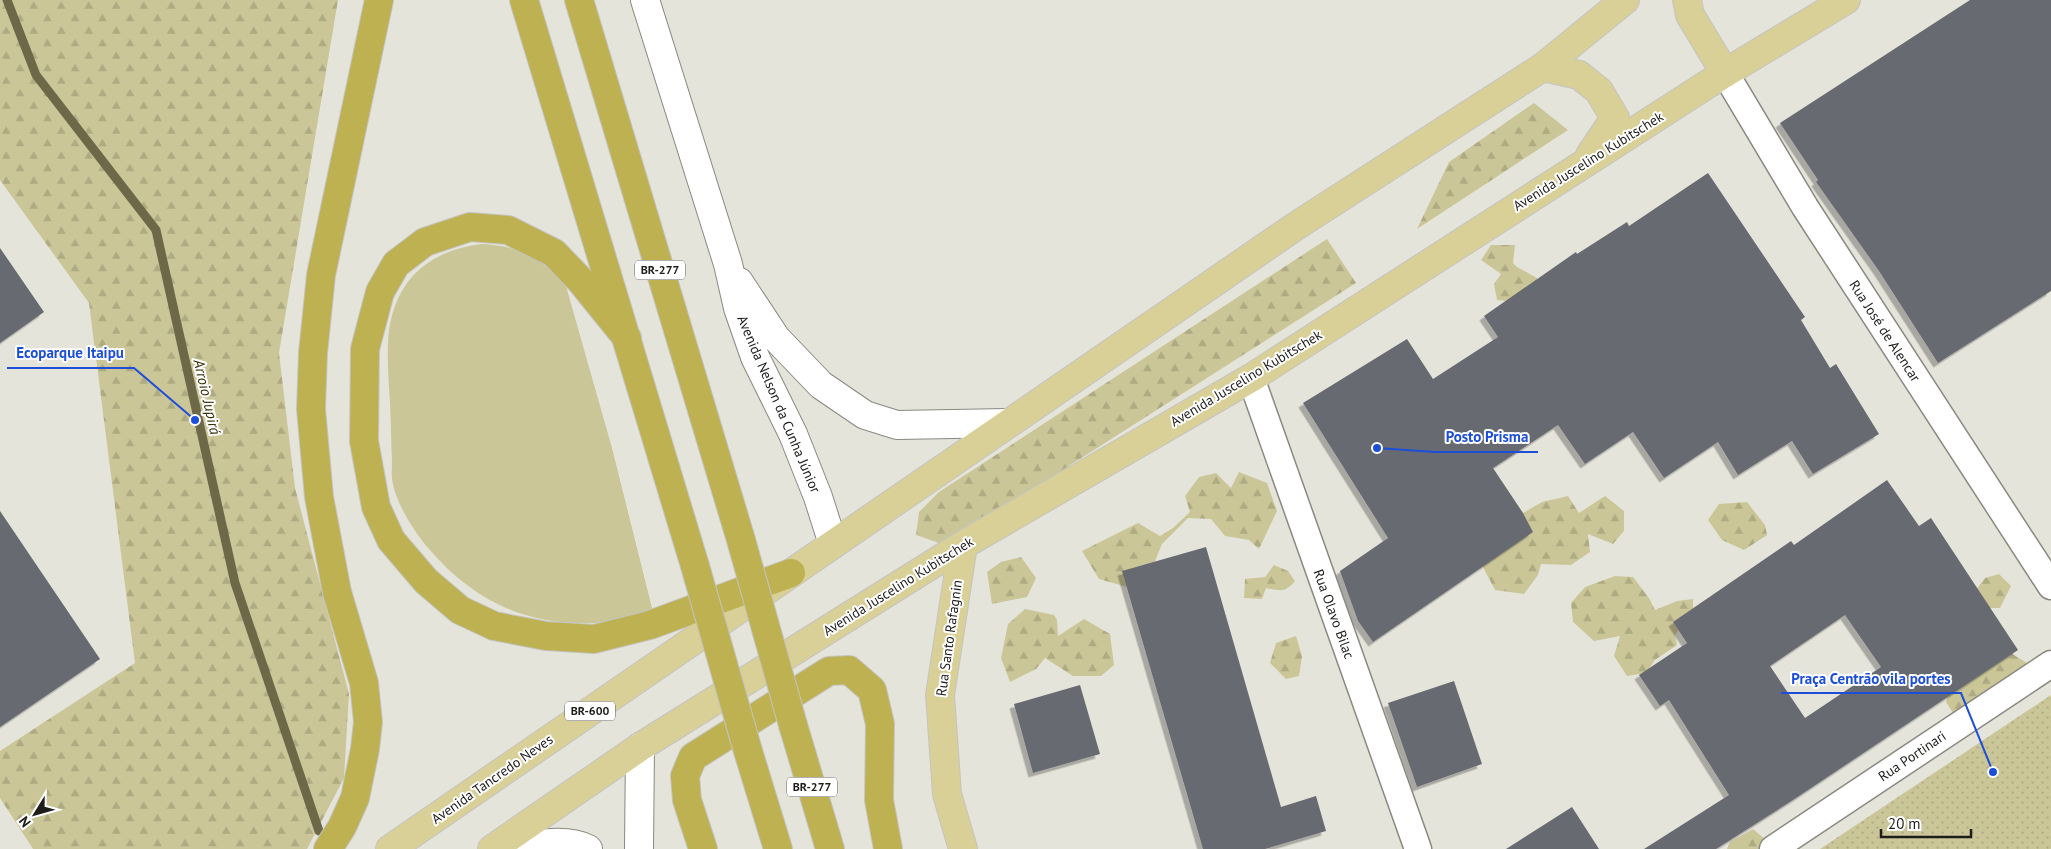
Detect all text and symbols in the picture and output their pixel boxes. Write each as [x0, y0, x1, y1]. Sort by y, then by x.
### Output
street label: Avenida Juscelino Kubitschek [1510, 107, 1667, 215]
road number: BR-277 [635, 260, 685, 280]
street label: Rua José de Alencar [1845, 277, 1925, 385]
street label: Avenida Nelson da Cunha Júnior [733, 312, 825, 496]
street label: Avenida Juscelino Kubitschek [1167, 325, 1325, 430]
callout: Ecoparque Itaipu [7, 338, 134, 368]
text: Ecoparque Itaipu [16, 343, 124, 362]
water label: Arroio Jupirá [189, 356, 226, 437]
callout: Posto Prisma [1435, 422, 1538, 452]
text: Posto Prisma [1446, 427, 1528, 446]
street label: Avenida Juscelino Kubitschek [820, 532, 977, 640]
street label: Rua Olavo Bilac [1309, 567, 1359, 661]
street label: Rua Santo Rafagnin [932, 579, 966, 697]
callout: Praça Centrão vila portes [1781, 663, 1961, 693]
text: Praça Centrão vila portes [1791, 669, 1951, 688]
road number: BR-600 [565, 701, 615, 720]
street label: Rua Portinari [1875, 727, 1949, 785]
street label: Avenida Tancredo Neves [428, 730, 556, 828]
road number: BR-277 [787, 778, 837, 796]
north arrow [10, 789, 60, 839]
scale bar [1881, 806, 1971, 838]
text: N [15, 813, 35, 831]
text: 20 m [1888, 814, 1921, 833]

